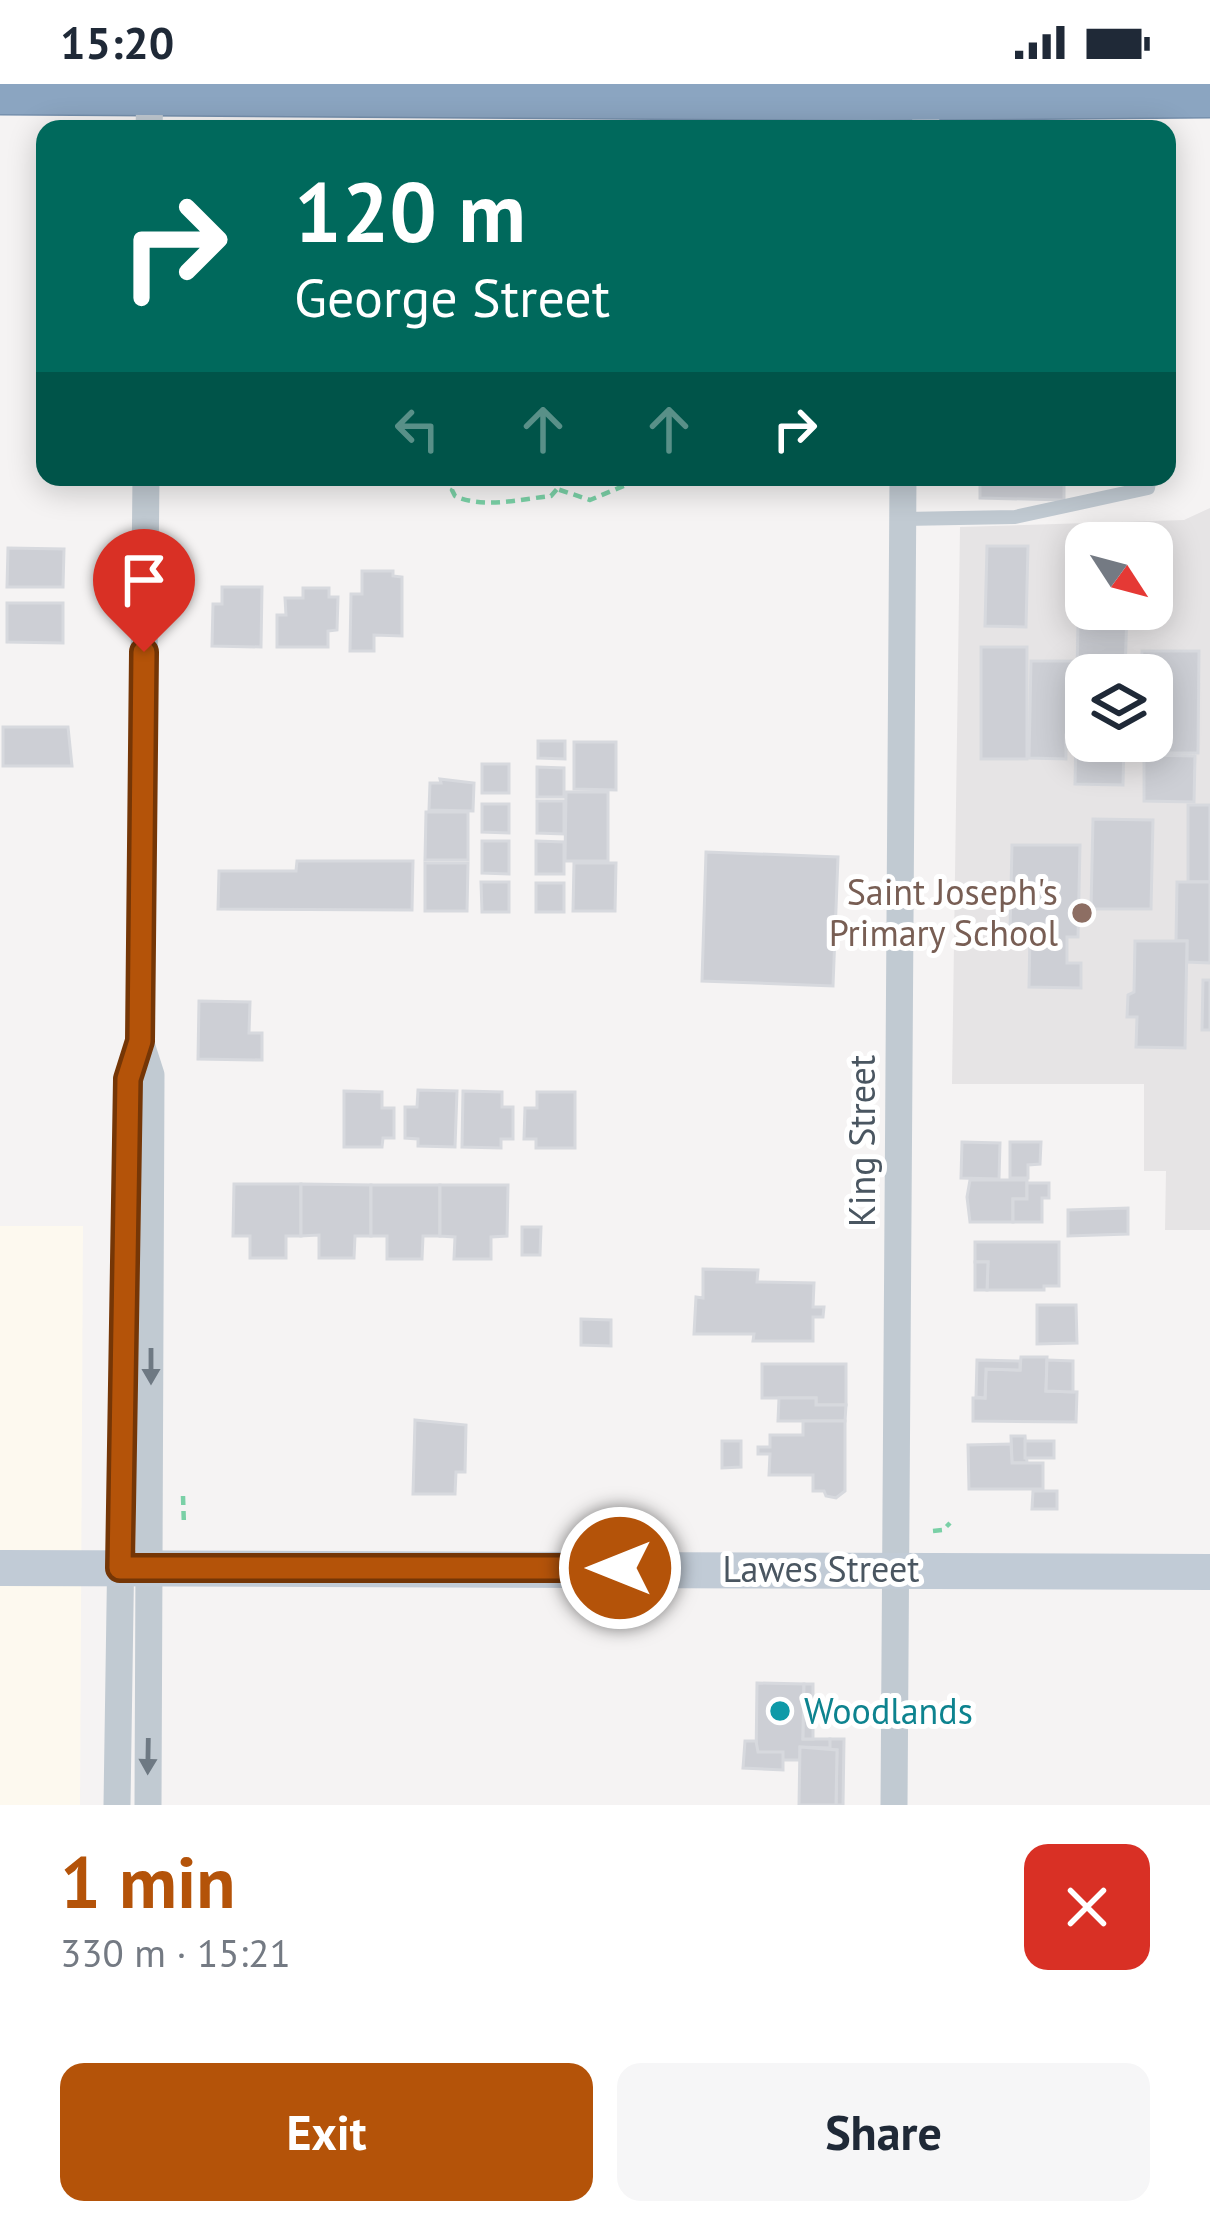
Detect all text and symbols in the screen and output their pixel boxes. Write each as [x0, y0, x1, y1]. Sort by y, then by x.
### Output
text: 15:20 [60, 13, 174, 71]
text: 120 m [294, 156, 526, 265]
icon: right [96, 168, 252, 324]
text: George Street [294, 262, 610, 332]
icon: left [384, 396, 450, 462]
icon: ahead [510, 396, 576, 462]
icon: ahead [636, 396, 702, 462]
icon: right [762, 396, 828, 462]
north arrow [1065, 522, 1173, 630]
map controls [1065, 522, 1173, 762]
pin [93, 529, 195, 652]
icon: arrive [111, 547, 177, 613]
button: layers [1065, 654, 1173, 762]
place label: Saint Joseph's Primary School [829, 868, 1058, 956]
marker: Saint Joseph's Primary School [1069, 900, 1095, 926]
street label: King Street [838, 1055, 885, 1227]
one-way arrow [141, 1348, 161, 1386]
position arrow [557, 1505, 683, 1631]
street label: Lawes Street [723, 1545, 919, 1592]
place label: Woodlands [804, 1687, 973, 1734]
marker: Woodlands [767, 1698, 793, 1724]
one-way arrow [139, 1738, 158, 1776]
text: 1 min [60, 1835, 236, 1928]
button: close [1024, 1844, 1150, 1970]
text: 330 m · 15:21 [60, 1927, 291, 1978]
button: Exit [60, 2063, 593, 2201]
button: Share [617, 2063, 1150, 2201]

